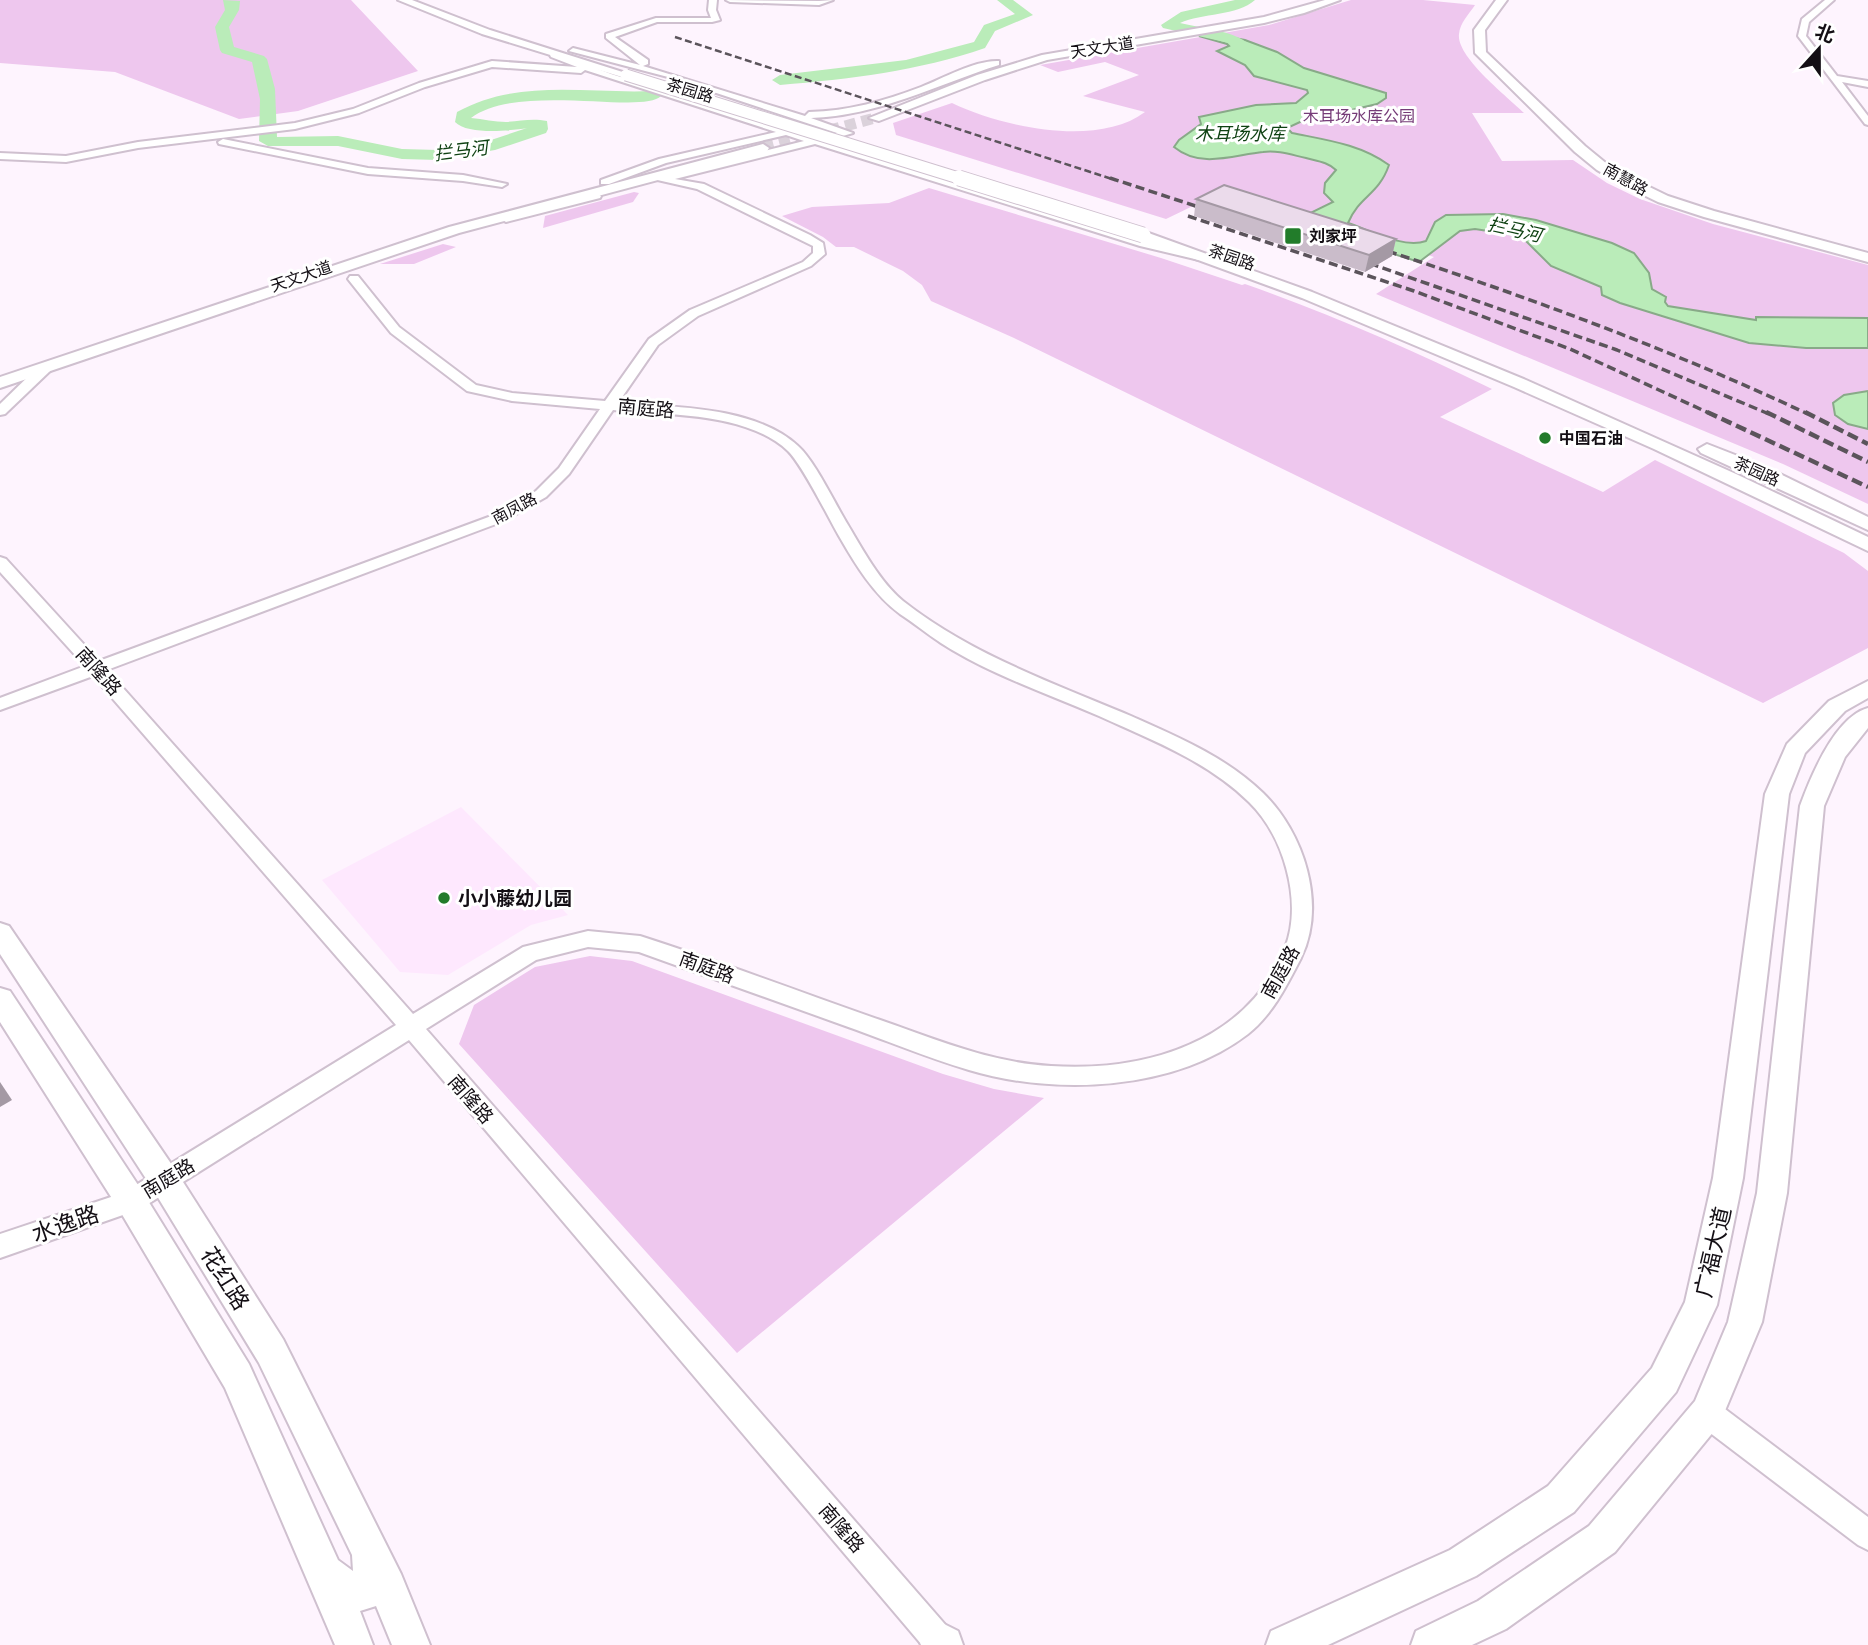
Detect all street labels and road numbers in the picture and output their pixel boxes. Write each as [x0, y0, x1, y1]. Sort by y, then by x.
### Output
street label: 天文大道 [1069, 31, 1135, 63]
street label: 茶园路 [664, 72, 716, 108]
street label: 南慧路 [1600, 158, 1652, 200]
street label: 茶园路 [1206, 239, 1258, 275]
street label: 天文大道 [267, 255, 335, 297]
street label: 南庭路 [616, 393, 676, 423]
street label: 茶园路 [1731, 451, 1783, 491]
street label: 南凤路 [488, 487, 540, 529]
street label: 南隆路 [70, 641, 128, 701]
street label: 南庭路 [1255, 941, 1305, 1003]
street label: 南庭路 [676, 945, 738, 989]
street label: 南隆路 [442, 1069, 500, 1129]
street label: 南庭路 [137, 1152, 199, 1204]
street label: 水逸路 [27, 1197, 103, 1249]
street label: 广福大道 [1686, 1204, 1738, 1300]
street label: 花红路 [194, 1240, 258, 1316]
street label: 南隆路 [813, 1498, 871, 1558]

